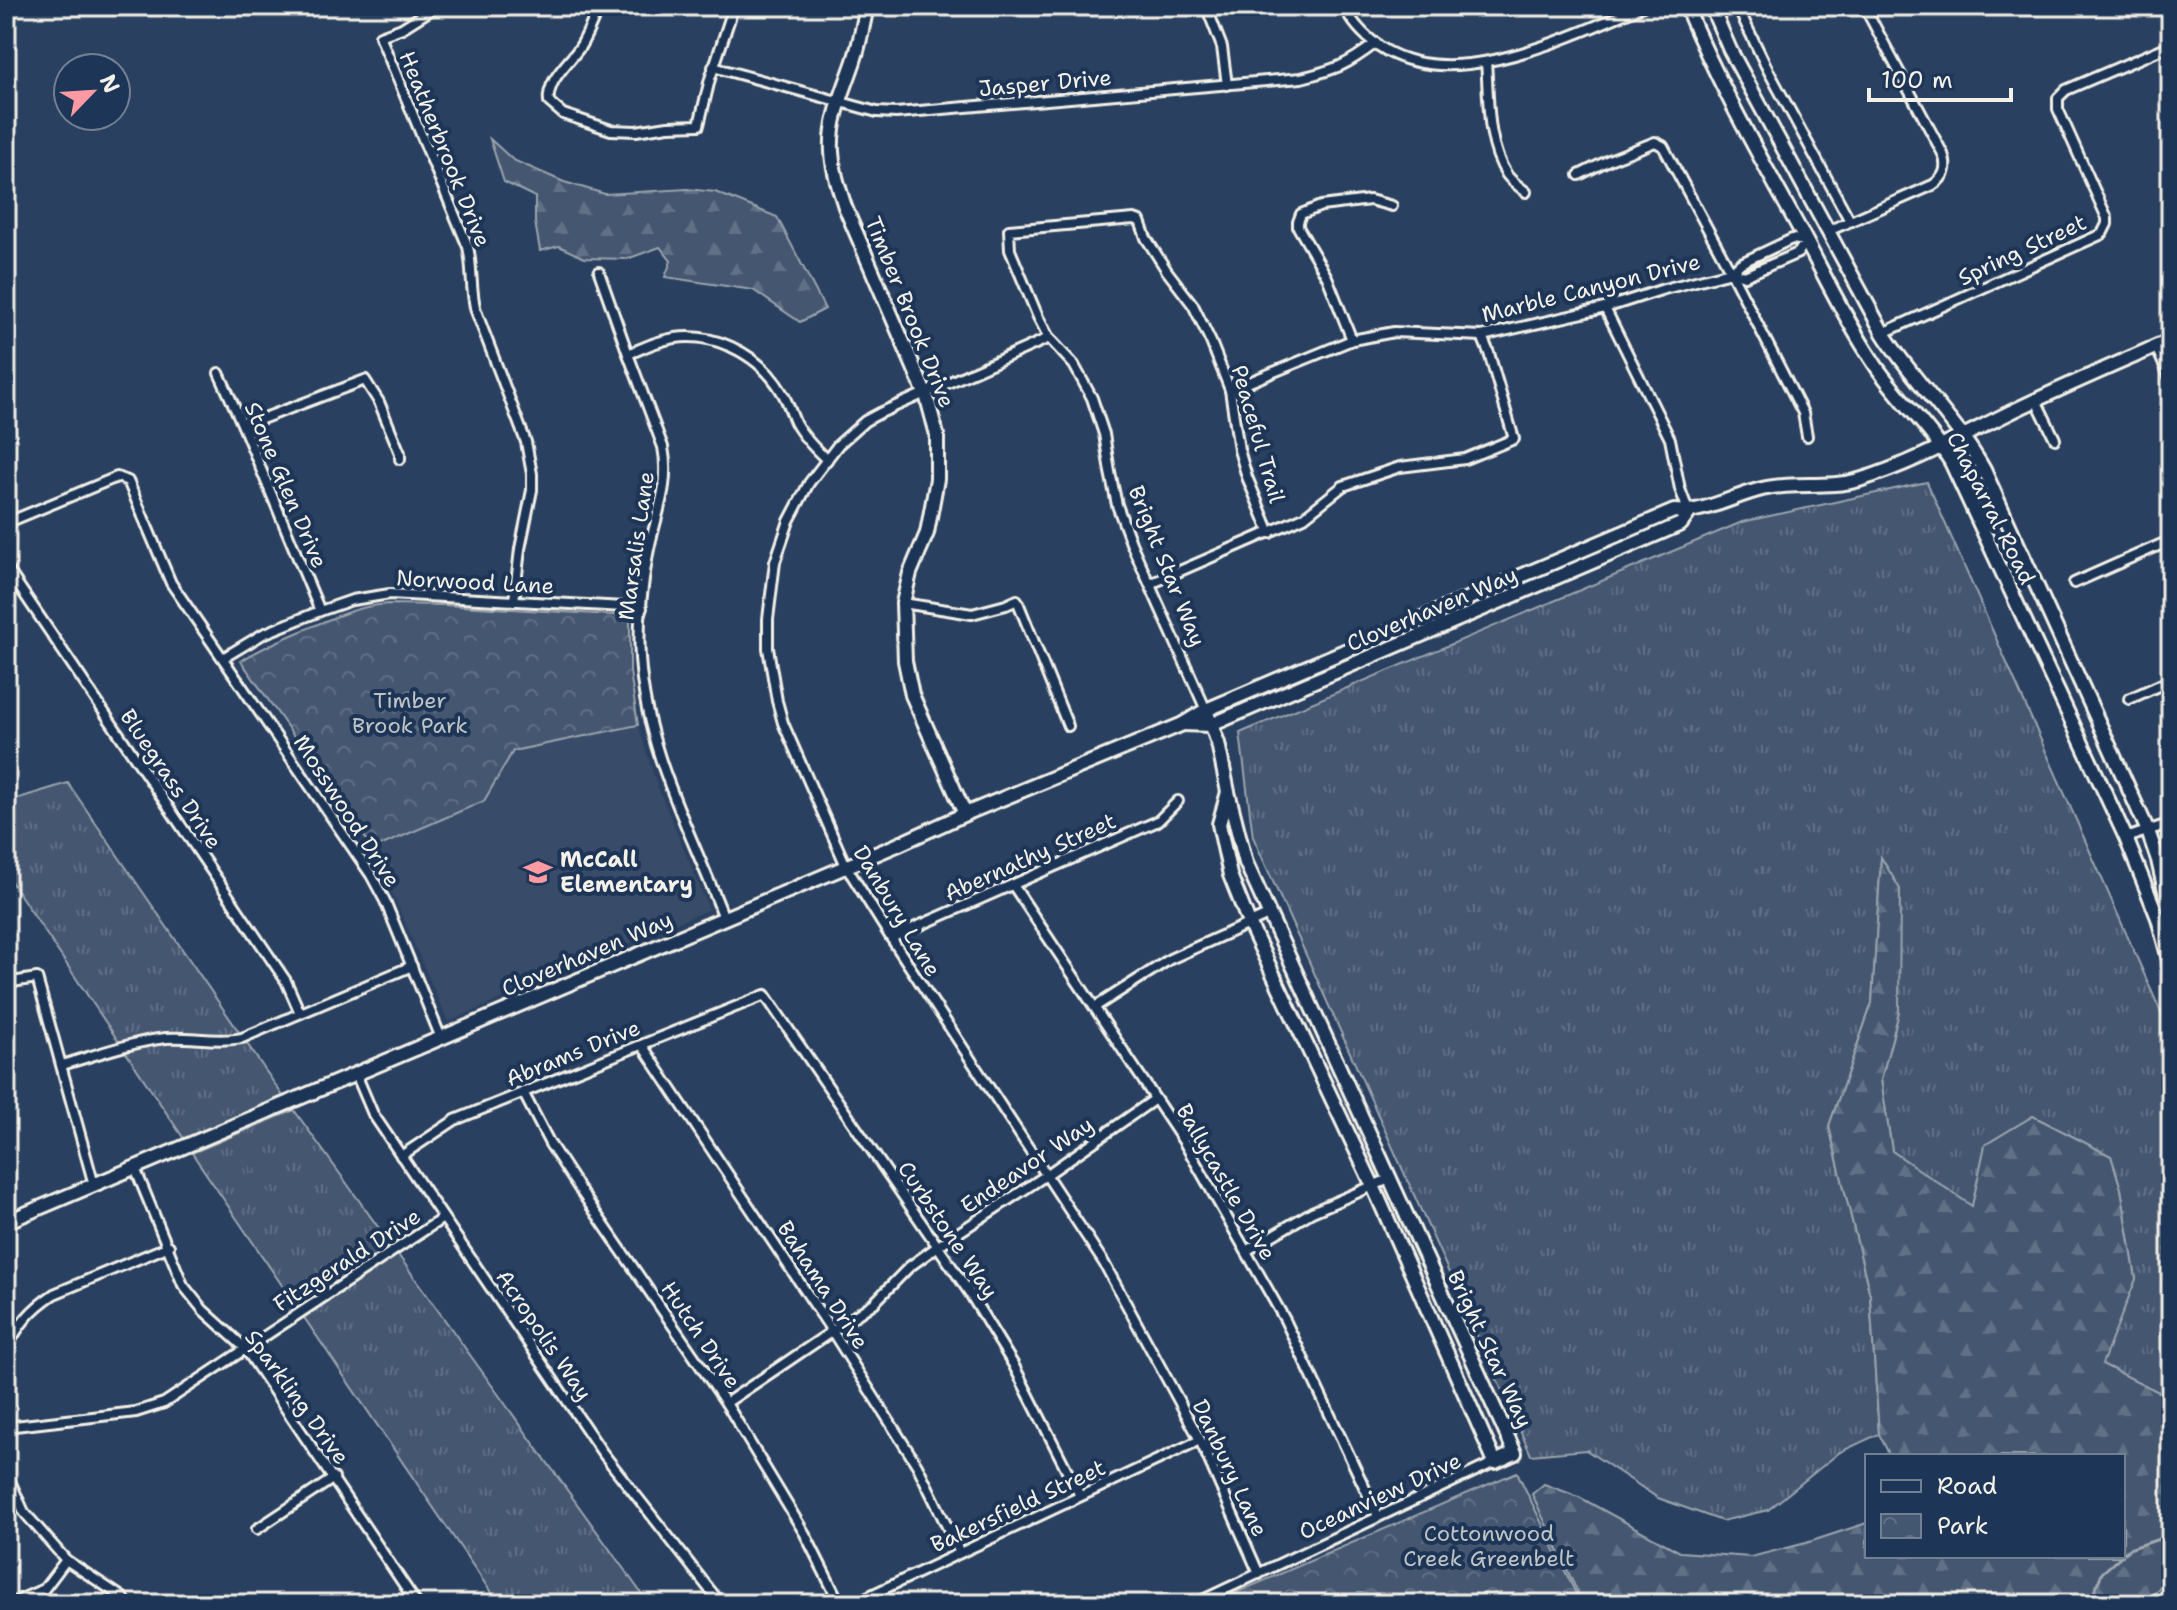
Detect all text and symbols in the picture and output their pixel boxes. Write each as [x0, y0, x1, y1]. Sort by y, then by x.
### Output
street label: Heatherbrook Drive [392, 47, 498, 251]
north arrow [52, 52, 132, 132]
scale bar [1869, 52, 2011, 102]
street label: Jasper Drive [977, 63, 1113, 103]
text: 100 m [1881, 64, 1953, 96]
text: N [93, 70, 126, 98]
street label: Spring Street [1953, 208, 2091, 292]
street label: Timber Brook Drive [858, 212, 962, 412]
street label: Marble Canyon Drive [1479, 247, 1703, 329]
street label: Peaceful Trail [1224, 362, 1292, 507]
street label: Stone Glen Drive [238, 397, 334, 573]
street label: Chaparral Road [1940, 427, 2042, 589]
street label: Marsalis Lane [611, 470, 661, 622]
street label: Bright Star Way [1122, 481, 1212, 651]
street label: Cloverhaven Way [1342, 560, 1522, 658]
street label: Norwood Lane [395, 563, 555, 601]
park label: Timber Brook Park [352, 686, 468, 740]
street label: Bluegrass Drive [113, 703, 229, 855]
street label: Mosswood Drive [287, 729, 407, 893]
street label: Abernathy Street [940, 806, 1120, 908]
street label: Danbury Lane [846, 840, 948, 982]
place label: McCall Elementary [560, 845, 693, 899]
school or university icon: McCall Elementary [523, 857, 553, 887]
street label: Cloverhaven Way [497, 905, 677, 1003]
street label: Abrams Drive [501, 1013, 645, 1093]
street label: Ballycastle Drive [1169, 1099, 1283, 1265]
street label: Endeavor Way [955, 1110, 1099, 1220]
street label: Curbstone Way [891, 1155, 1005, 1305]
street label: Fitzgerald Drive [268, 1202, 426, 1318]
street label: Bahama Drive [771, 1215, 875, 1355]
street label: Acropolis Way [490, 1264, 598, 1406]
street label: Bright Star Way [1441, 1265, 1539, 1433]
street label: Hutch Drive [654, 1276, 748, 1394]
street label: Sparkling Drive [238, 1324, 356, 1470]
street label: Danbury Lane [1186, 1395, 1274, 1541]
street label: Oceanview Drive [1294, 1446, 1466, 1546]
street label: Bakersfield Street [926, 1453, 1110, 1559]
legend [1865, 1454, 2125, 1558]
text: Road [1937, 1470, 1997, 1502]
text: Park [1937, 1510, 1989, 1542]
park label: Cottonwood Creek Greenbelt [1403, 1519, 1575, 1573]

